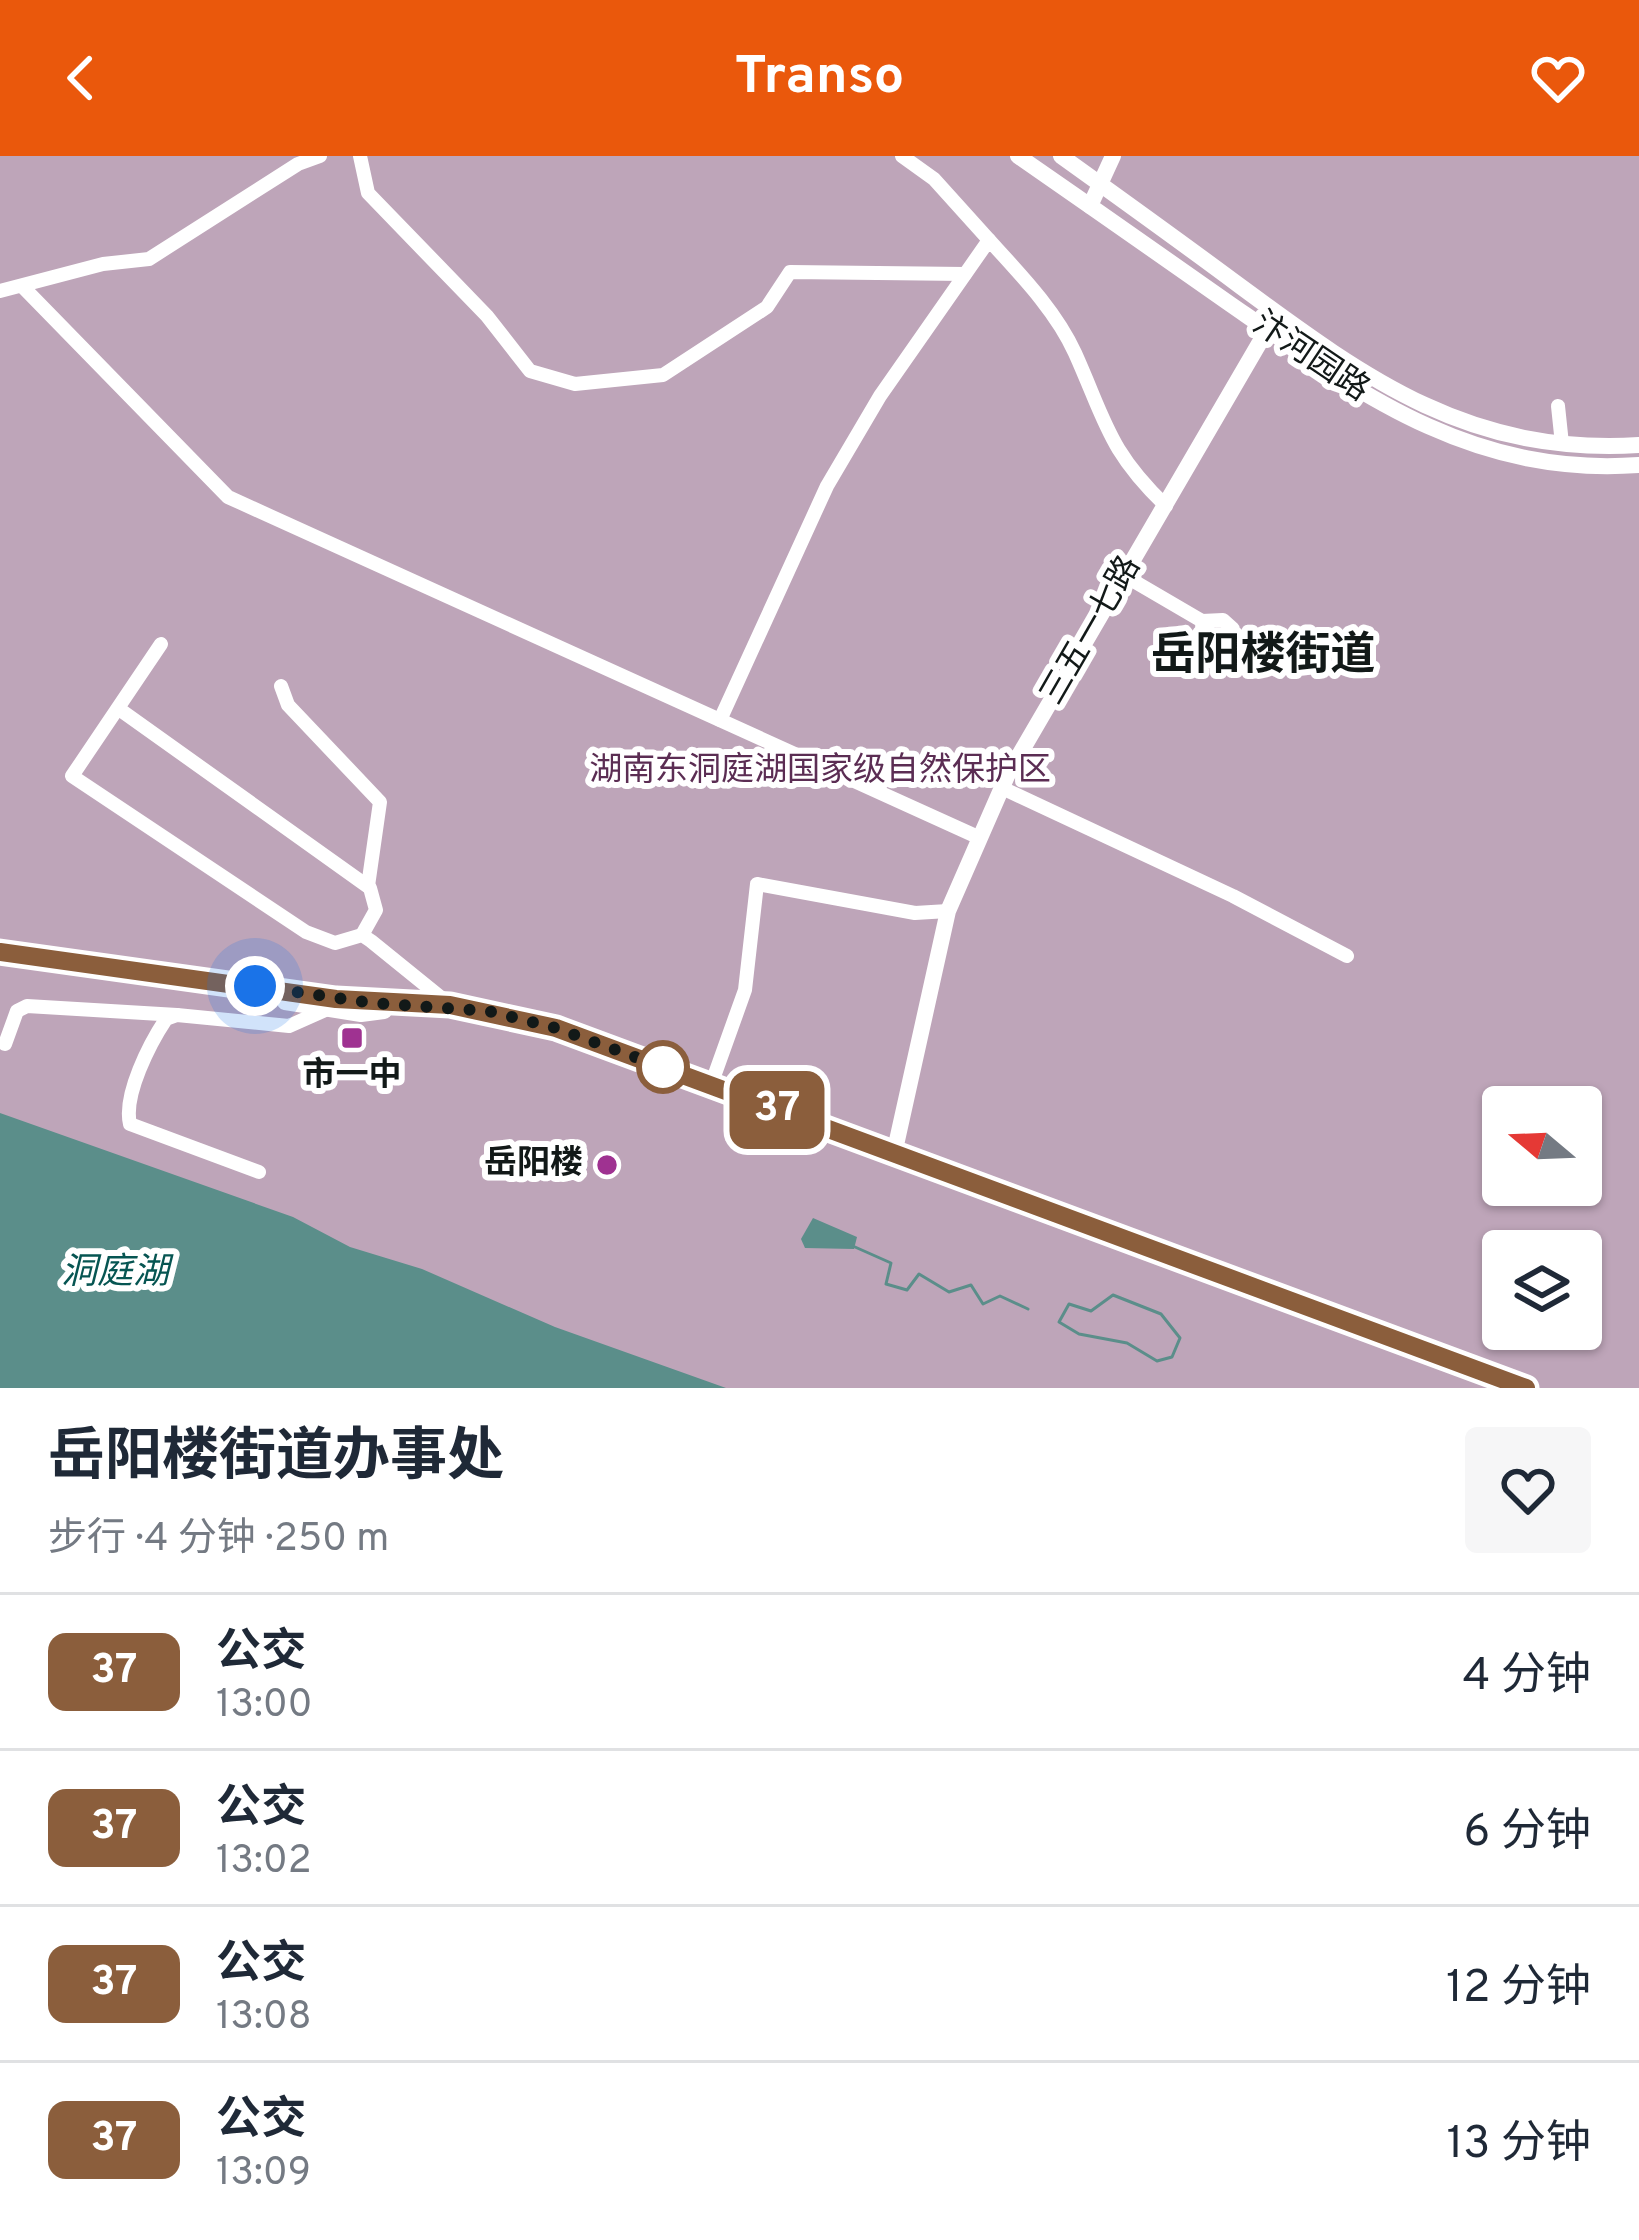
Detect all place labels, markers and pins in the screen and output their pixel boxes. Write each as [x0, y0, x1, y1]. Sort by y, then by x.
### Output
marker: 市一中 [339, 1025, 365, 1051]
unlabelled marker [638, 1042, 688, 1092]
place label: 市一中 [303, 1056, 402, 1098]
place label: 岳阳楼 [484, 1144, 583, 1186]
marker: 岳阳楼 [594, 1152, 620, 1178]

